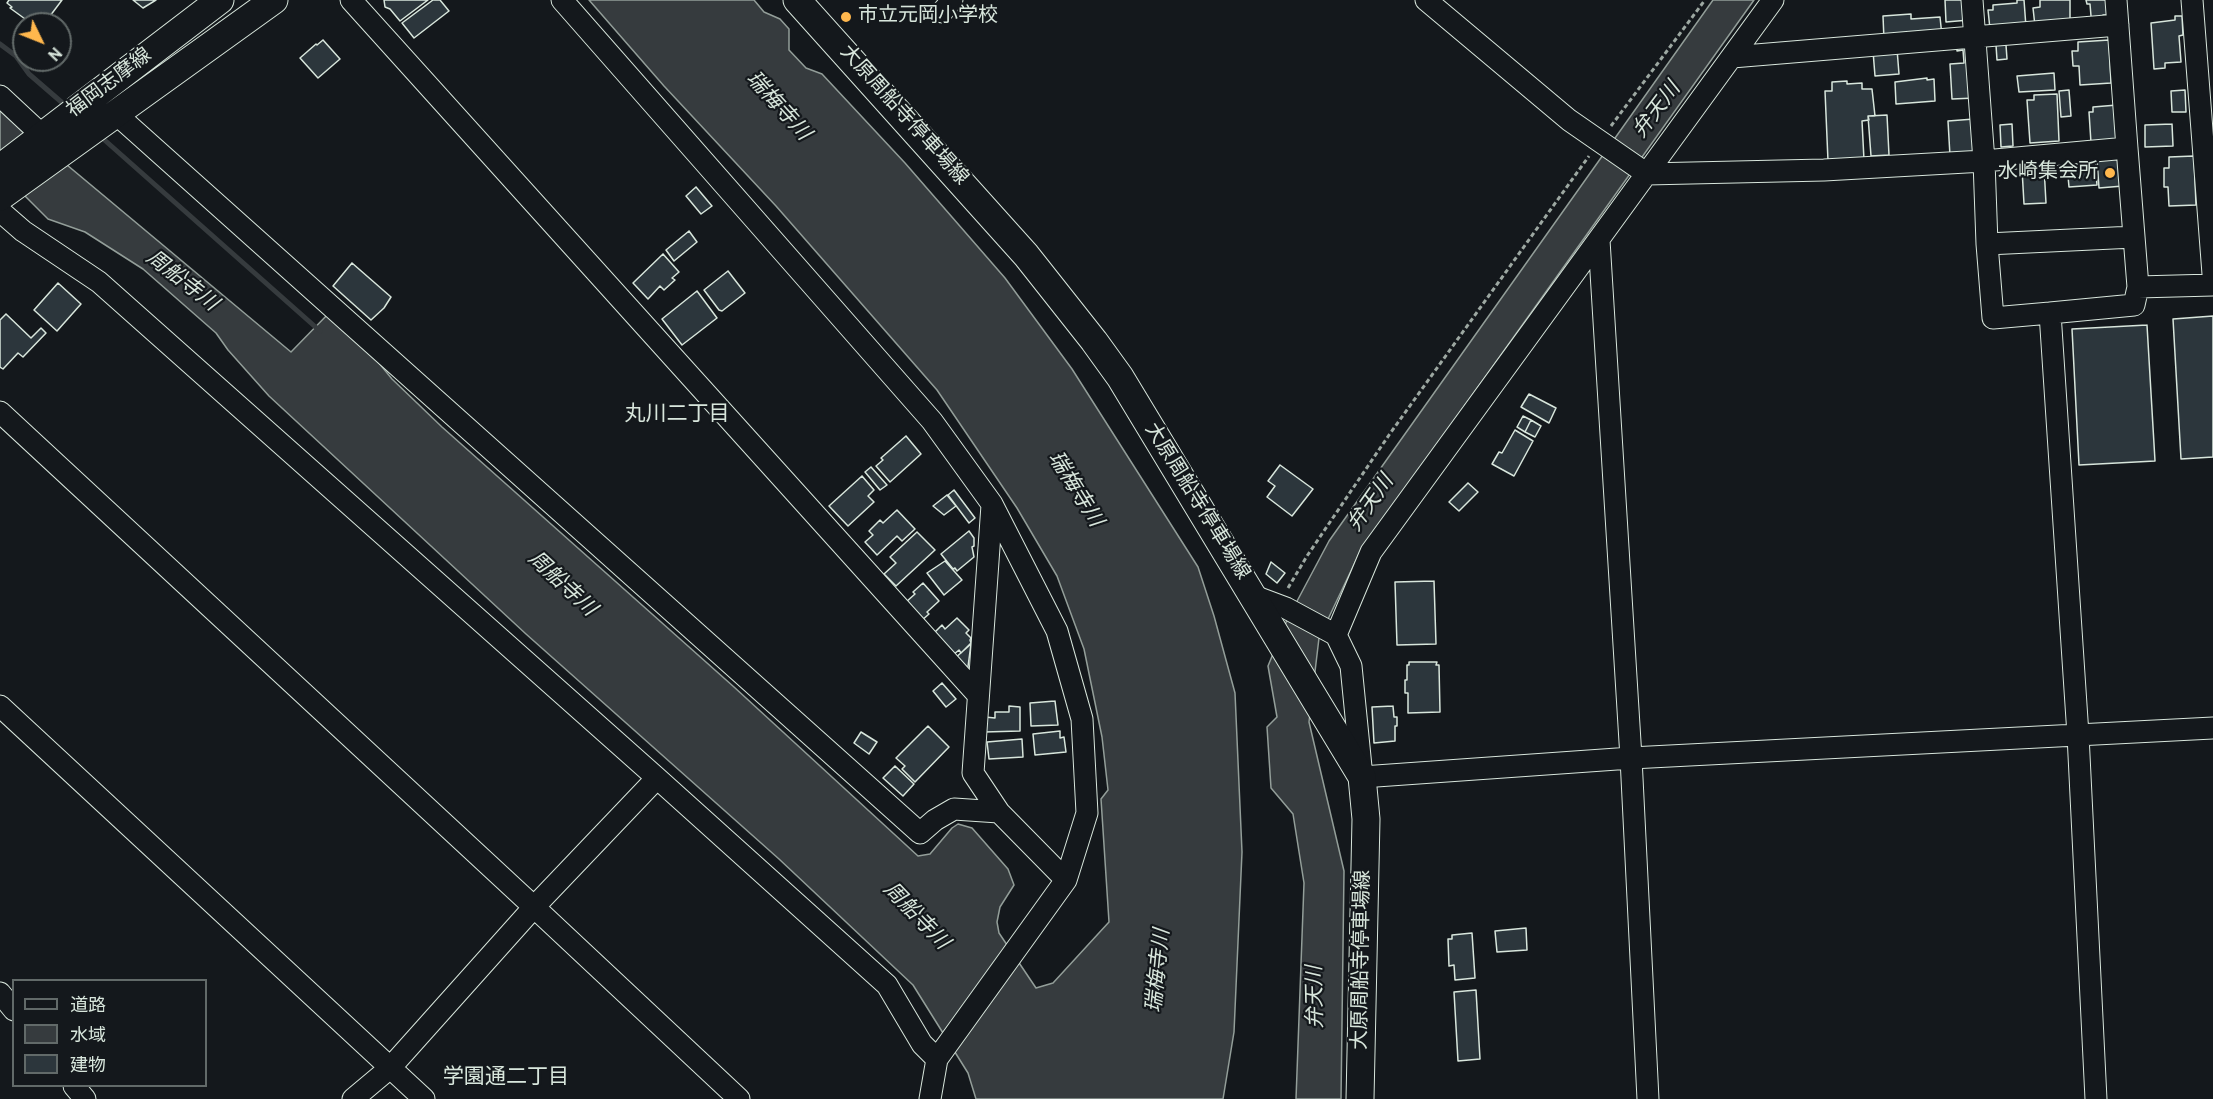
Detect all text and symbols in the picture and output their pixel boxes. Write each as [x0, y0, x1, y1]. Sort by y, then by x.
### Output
place label: 市立元岡小学校 [858, 5, 998, 29]
marker: 市立元岡小学校 [839, 10, 853, 24]
north arrow [12, 12, 72, 72]
street label: 大原周船寺停車場線 [834, 41, 972, 191]
text: N [42, 42, 65, 64]
street label: 福岡志摩線 [63, 44, 157, 124]
water label: 瑞梅寺川 [740, 67, 814, 147]
water label: 弁天川 [1629, 78, 1687, 144]
place label: 水崎集会所 [1998, 161, 2098, 185]
marker: 水崎集会所 [2103, 166, 2117, 180]
water label: 周船寺川 [140, 246, 222, 318]
district label: 丸川二丁目 [625, 403, 729, 429]
street label: 大原周船寺停車場線 [1138, 419, 1254, 585]
water label: 瑞梅寺川 [1041, 448, 1107, 532]
water label: 弁天川 [1344, 471, 1400, 537]
water label: 周船寺川 [522, 547, 600, 623]
street label: 大原周船寺停車場線 [1349, 870, 1377, 1050]
water label: 周船寺川 [877, 878, 953, 956]
water label: 瑞梅寺川 [1143, 928, 1177, 1014]
water label: 弁天川 [1304, 965, 1330, 1029]
legend [12, 979, 207, 1087]
text: 道路 [70, 995, 106, 1018]
text: 水域 [70, 1025, 106, 1048]
text: 建物 [70, 1055, 106, 1078]
district label: 学園通二丁目 [443, 1066, 569, 1092]

